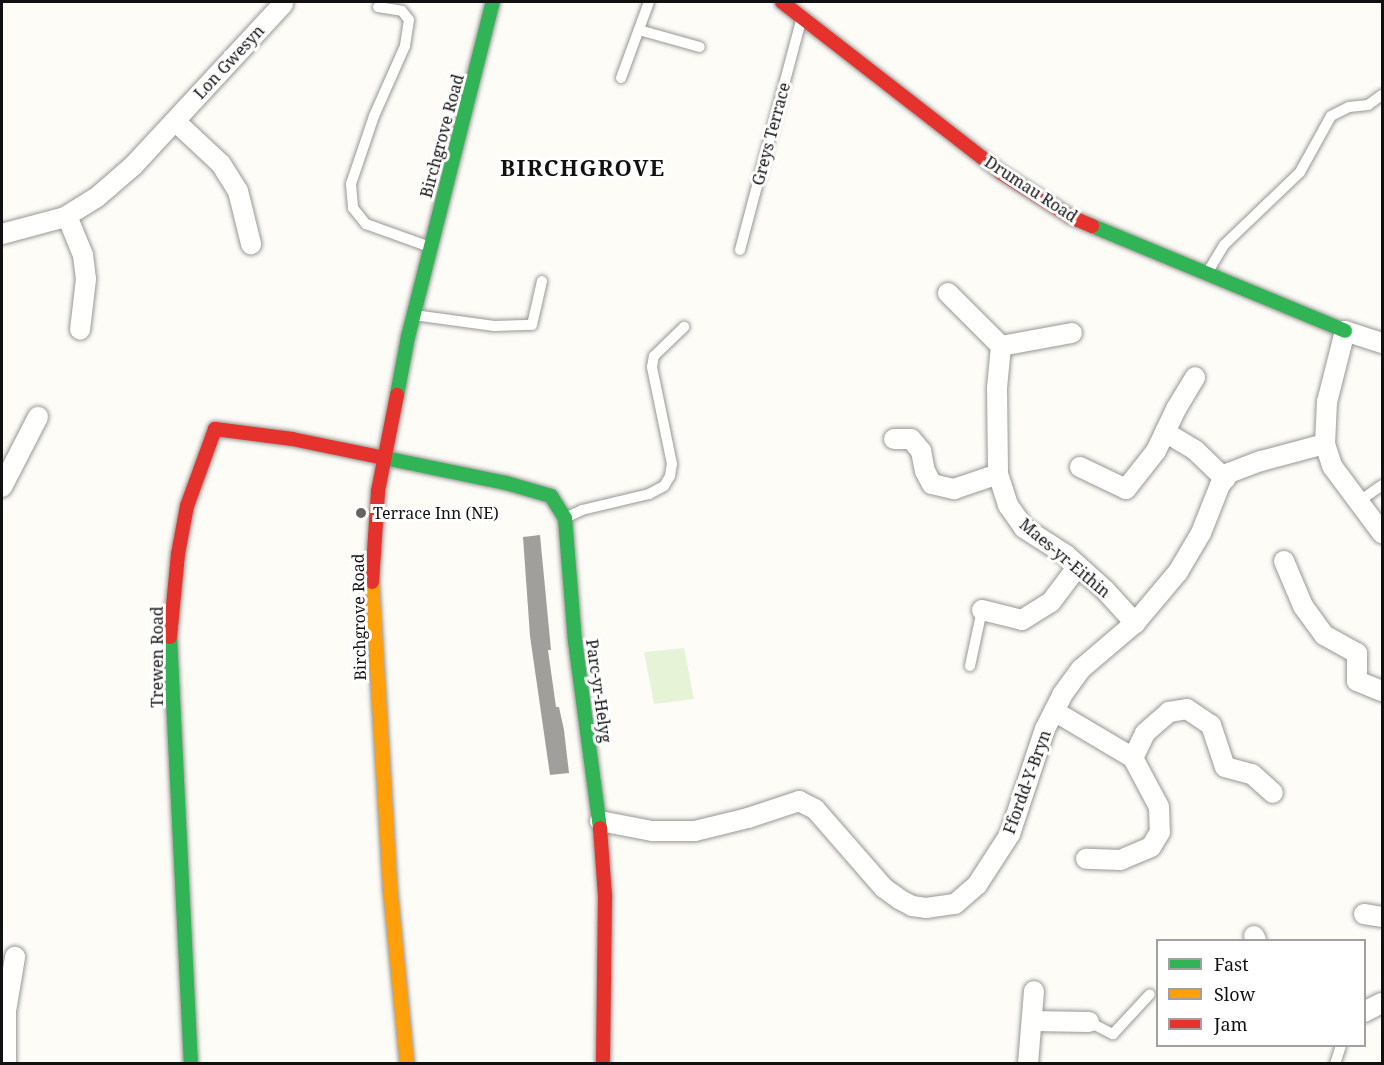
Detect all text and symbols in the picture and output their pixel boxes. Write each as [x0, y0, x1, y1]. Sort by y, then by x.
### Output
street label: Lon Gwesyn [190, 21, 268, 103]
street label: Birchgrove Road [416, 72, 468, 200]
street label: Greys Terrace [748, 80, 794, 188]
street label: Drumau Road [981, 152, 1081, 226]
district label: BIRCHGROVE [500, 155, 666, 181]
place label: Terrace Inn (NE) [373, 503, 499, 523]
marker: Terrace Inn (NE) [354, 506, 368, 520]
street label: Maes-yr-Eithin [1016, 514, 1114, 602]
street label: Birchgrove Road [348, 553, 370, 681]
street label: Trewen Road [147, 606, 167, 708]
street label: Parc-yr-Helyg [582, 638, 616, 744]
street label: Ffordd-Y-Bryn [999, 727, 1055, 837]
legend [1156, 939, 1366, 1047]
text: Fast [1214, 952, 1249, 976]
text: Slow [1214, 982, 1255, 1006]
text: Jam [1214, 1012, 1248, 1036]

